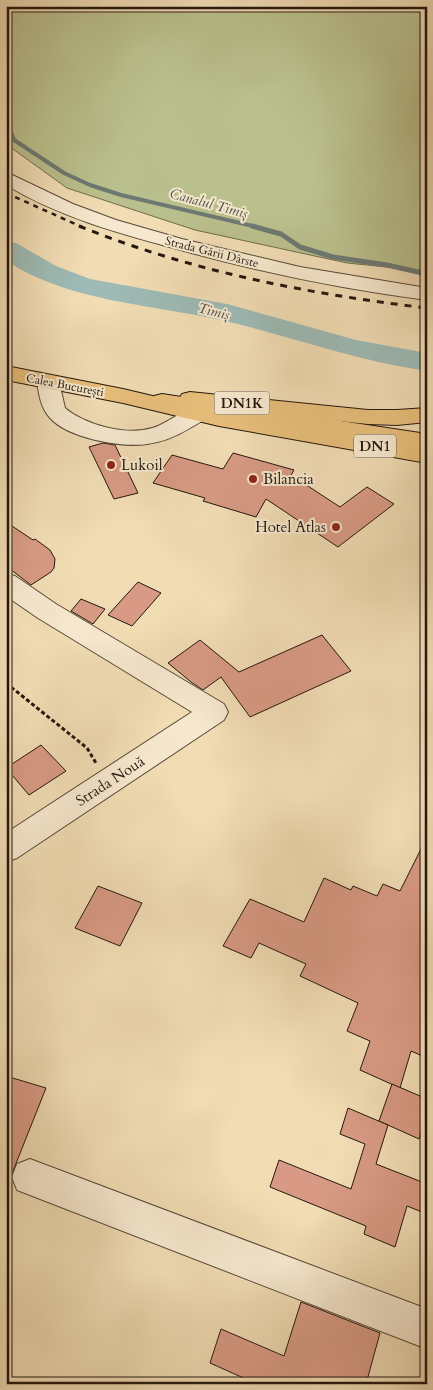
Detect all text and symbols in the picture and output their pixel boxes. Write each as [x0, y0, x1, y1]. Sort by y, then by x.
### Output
water label: Canalul Timiș [168, 184, 250, 223]
street label: Strada Gării Dârste [164, 233, 260, 271]
water label: Timiș [196, 298, 232, 325]
street label: Calea București [25, 370, 106, 401]
road number: DN1K [214, 392, 270, 414]
road number: DN1 [354, 434, 396, 458]
place label: Lukoil [121, 455, 163, 475]
marker: Lukoil [105, 459, 117, 471]
place label: Bilancia [263, 469, 314, 489]
marker: Bilancia [247, 473, 259, 485]
place label: Hotel Atlas [255, 517, 326, 537]
marker: Hotel Atlas [330, 521, 342, 533]
street label: Strada Nouă [72, 751, 149, 811]

